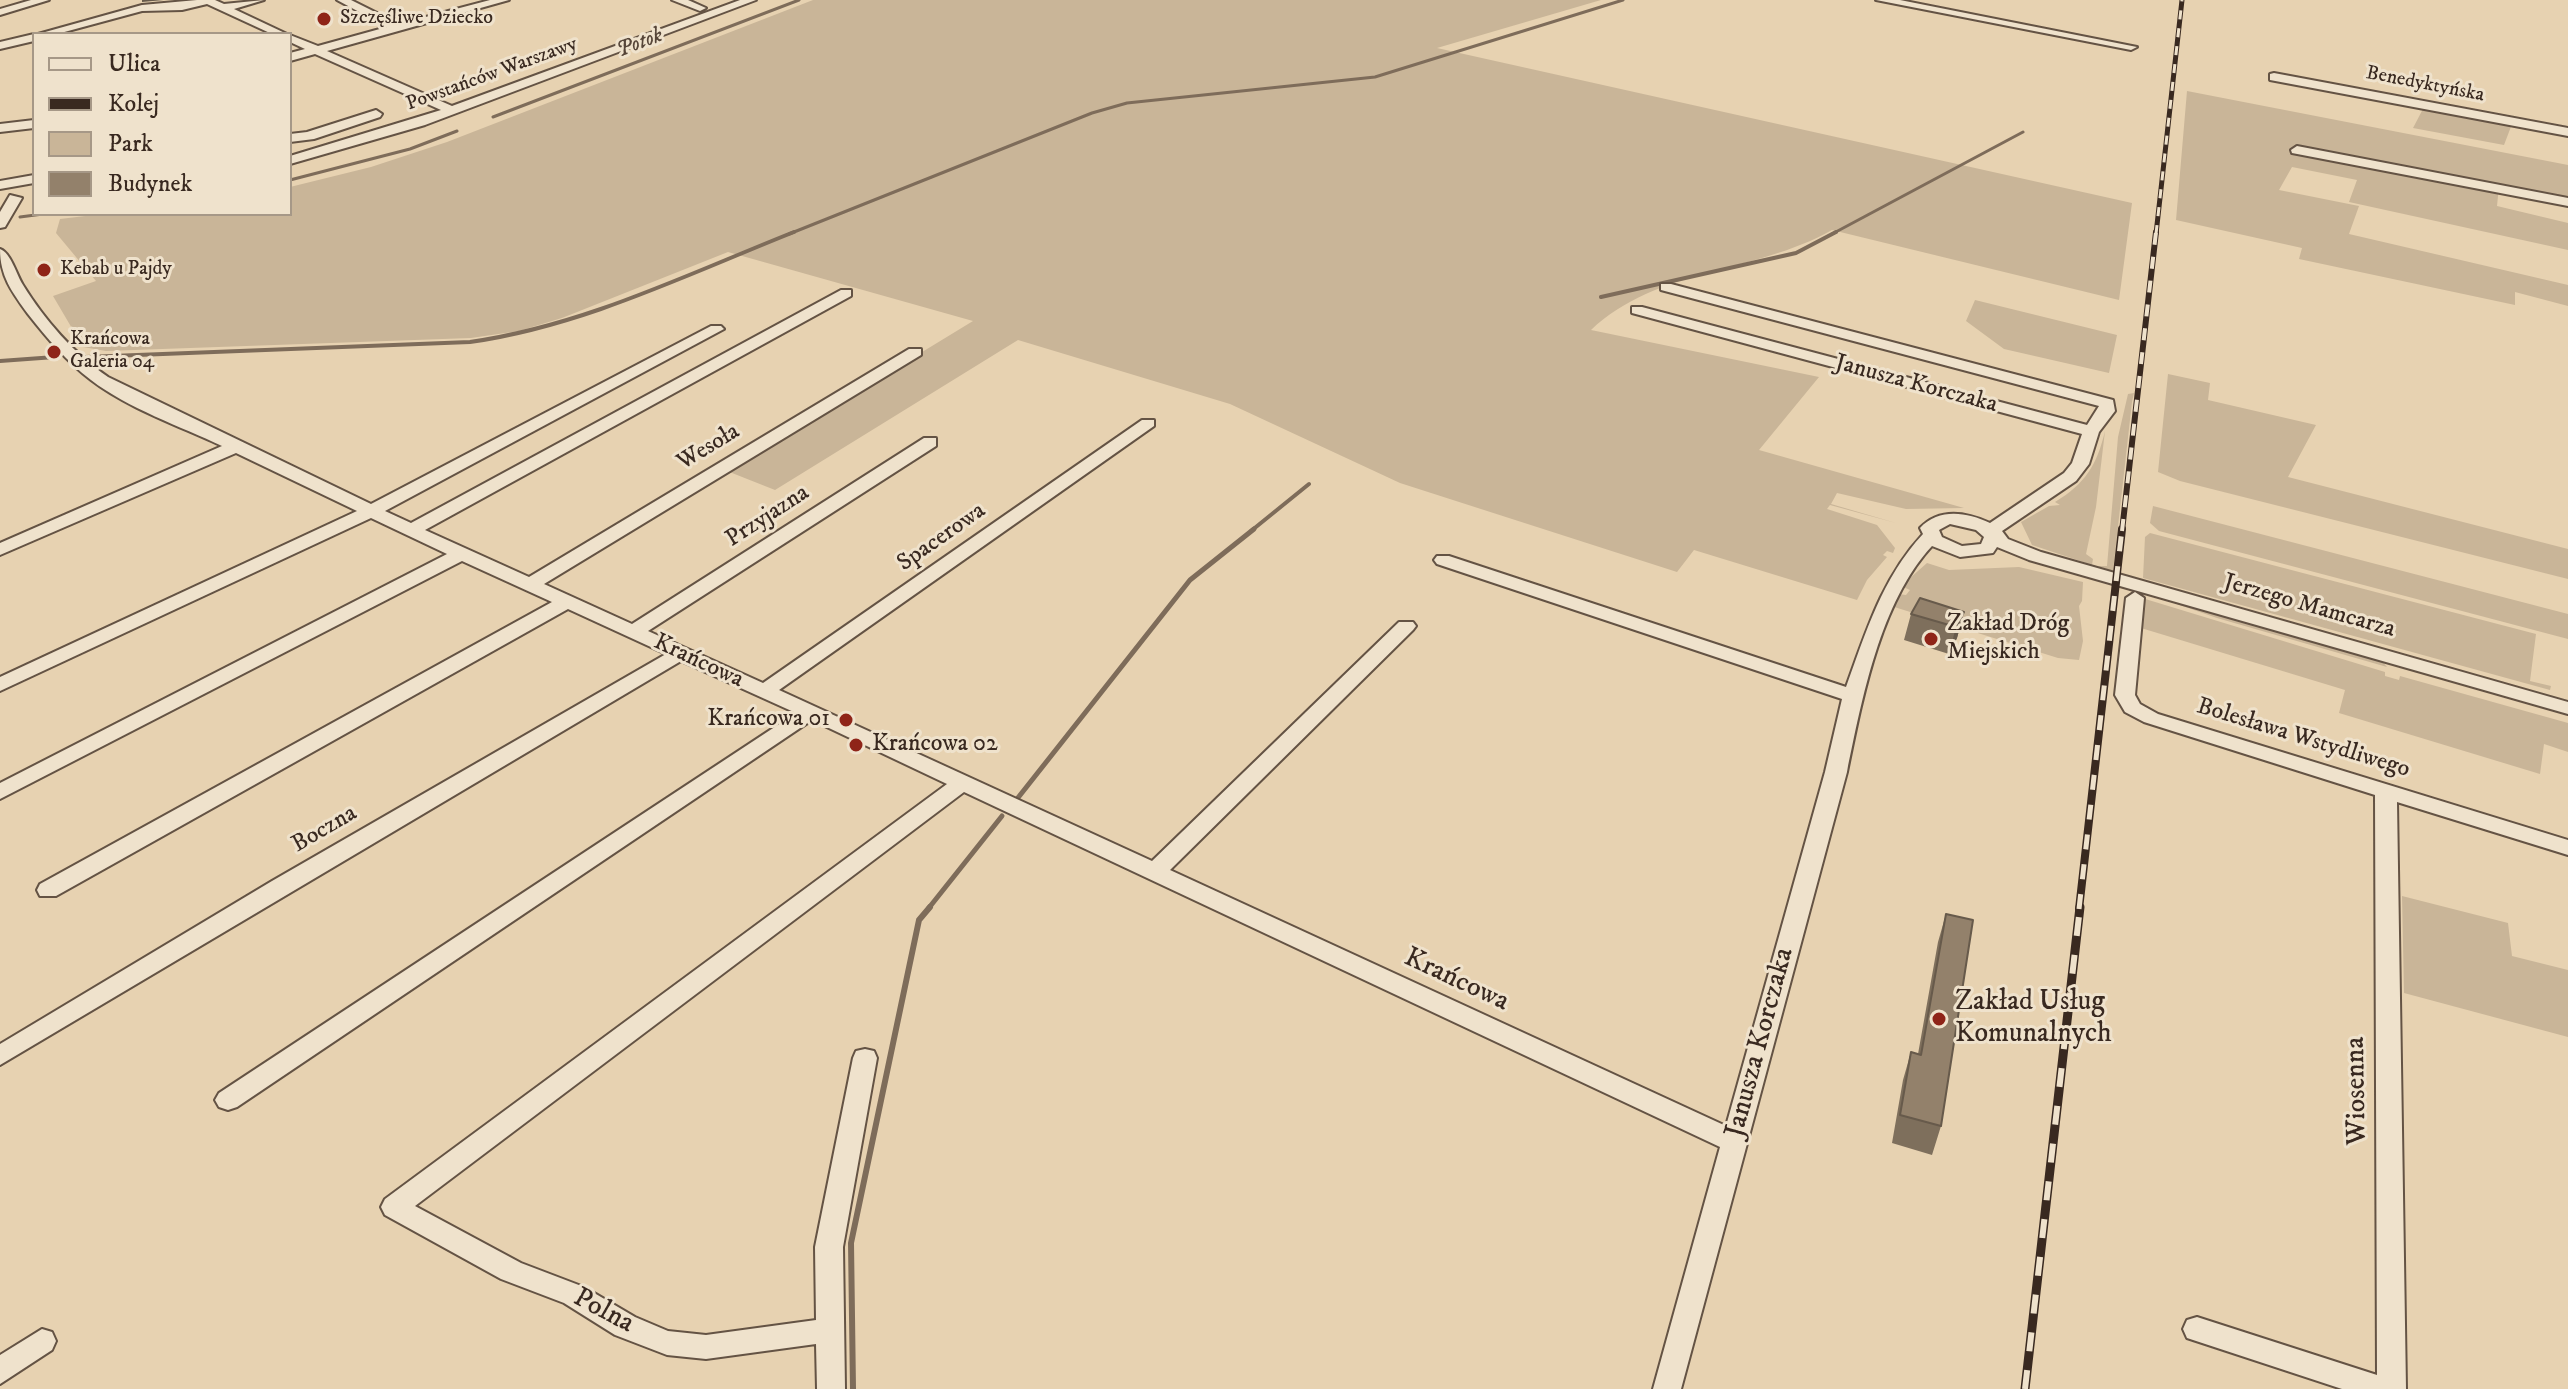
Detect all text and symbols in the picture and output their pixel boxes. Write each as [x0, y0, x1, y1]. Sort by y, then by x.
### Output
place label: Szczęśliwe Dziecko [340, 7, 493, 31]
marker: Szczęśliwe Dziecko [315, 10, 333, 28]
water label: Potok [613, 23, 667, 65]
legend [32, 32, 292, 216]
street label: Powstańców Warszawy [403, 33, 581, 117]
text: Ulica [108, 49, 161, 79]
street label: Benedyktyńska [2364, 62, 2486, 108]
text: Kolej [108, 89, 159, 119]
text: Park [108, 129, 153, 159]
text: Budynek [108, 169, 192, 199]
place label: Kebab u Pajdy [60, 258, 172, 282]
marker: Kebab u Pajdy [35, 261, 53, 279]
place label: Krańcowa Galeria 04 [70, 328, 154, 375]
marker: Krańcowa Galeria 04 [45, 343, 63, 361]
street label: Janusza Korczaka [1832, 349, 2000, 421]
street label: Wesoła [673, 418, 745, 478]
street label: Przyjazna [721, 479, 815, 555]
street label: Spacerowa [892, 497, 992, 579]
street label: Jerzego Mamcarza [2220, 569, 2398, 645]
place label: Zakład Dróg Miejskich [1947, 611, 2069, 667]
street label: Krańcowa [648, 629, 748, 695]
marker: Zakład Dróg Miejskich [1922, 630, 1940, 648]
street label: Bolesława Wstydliwego [2193, 693, 2413, 785]
place label: Krańcowa 01 [707, 706, 830, 734]
marker: Krańcowa 01 [837, 711, 855, 729]
place label: Krańcowa 02 [872, 731, 998, 759]
marker: Krańcowa 02 [847, 736, 865, 754]
street label: Boczna [287, 800, 363, 860]
street label: Krańcowa [1398, 942, 1514, 1020]
street label: Janusza Korczaka [1720, 944, 1802, 1142]
place label: Zakład Usług Komunalnych [1955, 986, 2112, 1052]
marker: Zakład Usług Komunalnych [1930, 1010, 1948, 1028]
street label: Wiosenna [2340, 1036, 2376, 1146]
street label: Polna [567, 1282, 639, 1342]

